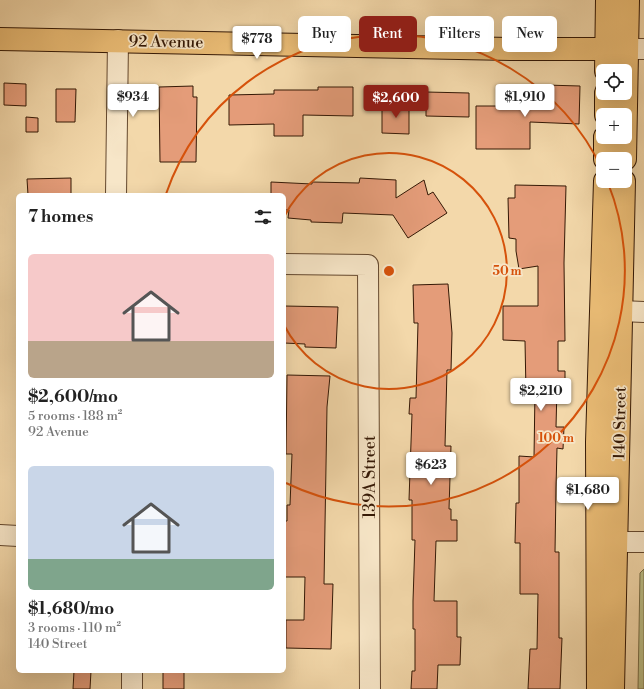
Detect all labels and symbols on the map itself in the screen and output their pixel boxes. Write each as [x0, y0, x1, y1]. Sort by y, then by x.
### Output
pin: $778 [233, 26, 281, 60]
street label: 92 Avenue [128, 31, 204, 53]
pin: $934 [109, 84, 157, 118]
pin: $1,910 [492, 84, 558, 118]
pin: $2,600 [363, 85, 429, 119]
centre of rings [382, 264, 396, 278]
text: 50 m [492, 264, 522, 279]
pin: $2,210 [508, 378, 574, 412]
street label: 140 Street [609, 386, 631, 460]
text: 100 m [538, 431, 574, 446]
street label: 139A Street [360, 435, 380, 519]
pin: $623 [407, 452, 455, 486]
pin: $1,680 [555, 477, 621, 511]

